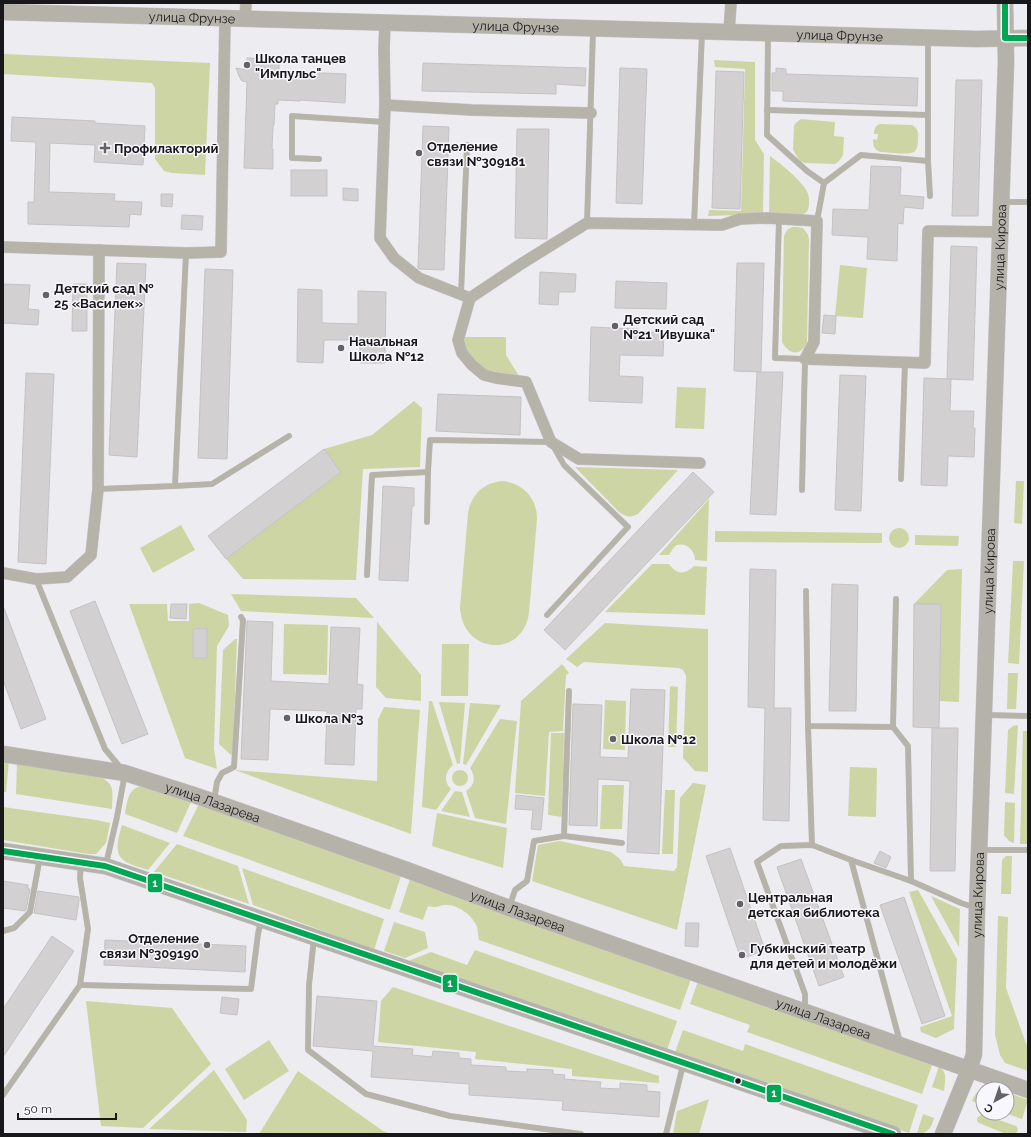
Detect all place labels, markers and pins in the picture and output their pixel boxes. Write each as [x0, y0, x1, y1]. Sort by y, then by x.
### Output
place label: Школа танцев "Импульс" [255, 51, 346, 81]
marker: Школа танцев "Импульс" [242, 60, 252, 70]
place label: Отделение связи №309181 [427, 139, 526, 169]
place label: Профилакторий [114, 141, 218, 156]
marker: Профилакторий [99, 142, 111, 154]
marker: Отделение связи №309181 [414, 148, 424, 158]
place label: Детский сад № 25 «Василек» [54, 281, 153, 311]
marker: Детский сад № 25 «Василек» [41, 290, 51, 300]
place label: Детский сад №21 "Ивушка" [623, 312, 715, 342]
marker: Детский сад №21 "Ивушка" [610, 321, 620, 331]
place label: Начальная Школа №12 [349, 334, 424, 364]
marker: Начальная Школа №12 [336, 343, 346, 353]
place label: Школа №3 [295, 711, 363, 726]
marker: Школа №3 [282, 713, 292, 723]
place label: Школа №12 [621, 732, 696, 747]
marker: Школа №12 [608, 734, 618, 744]
place label: Центральная детская библиотека [748, 890, 880, 920]
marker: Центральная детская библиотека [735, 899, 745, 909]
place label: Отделение связи №309190 [100, 931, 199, 961]
marker: Отделение связи №309190 [202, 940, 212, 950]
place label: Губкинский театр для детей и молодёжи [750, 941, 897, 971]
marker: Губкинский театр для детей и молодёжи [737, 950, 747, 960]
unlabelled marker [733, 1076, 743, 1086]

